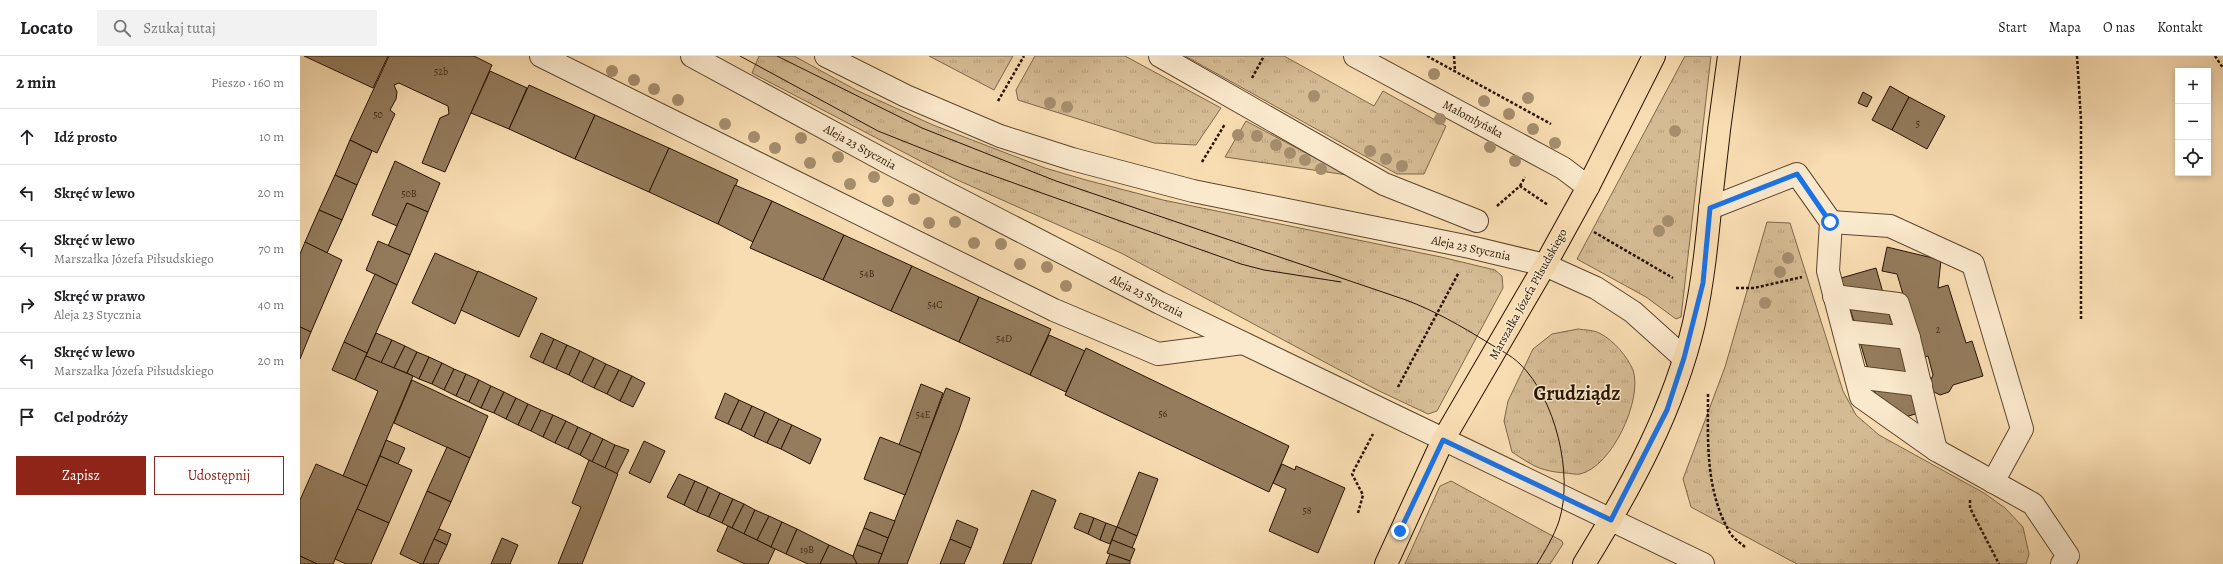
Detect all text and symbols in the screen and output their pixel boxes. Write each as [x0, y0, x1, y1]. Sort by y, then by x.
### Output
search box [97, 10, 377, 46]
text: Locato [20, 15, 73, 41]
icon: search [111, 17, 133, 39]
text: Szukaj tutaj [143, 18, 216, 38]
text: Start [1998, 18, 2027, 37]
text: Mapa [2049, 18, 2081, 37]
text: O nas [2103, 18, 2135, 37]
text: Kontakt [2157, 18, 2203, 37]
house number: 52b [434, 65, 448, 78]
map controls [2175, 68, 2211, 176]
button: + [2175, 68, 2211, 104]
text: 2 min [16, 71, 56, 94]
text: Pieszo · 160 m [211, 74, 284, 91]
street label: Małomłyńska [1440, 96, 1506, 142]
button: − [2175, 104, 2211, 140]
house number: 50 [373, 108, 383, 121]
house number: 5 [1916, 117, 1920, 130]
street label: Aleja 23 Stycznia [820, 120, 900, 174]
icon: ahead [16, 126, 38, 148]
text: Idź prosto [54, 127, 117, 147]
text: 10 m [259, 128, 284, 145]
button: locate [2175, 140, 2211, 176]
icon: left [16, 182, 38, 204]
text: Skręć w lewo [54, 183, 135, 203]
text: 20 m [258, 184, 284, 201]
house number: 50B [401, 187, 417, 200]
route start [1821, 213, 1839, 231]
street label: Marszałka Józefa Piłsudskiego [1485, 226, 1571, 362]
text: Skręć w lewo [54, 230, 135, 250]
street label: Aleja 23 Stycznia [1429, 232, 1513, 264]
icon: left [16, 238, 38, 260]
text: 70 m [258, 240, 284, 257]
text: Marszałka Józefa Piłsudskiego [54, 250, 214, 267]
house number: 54B [860, 267, 874, 280]
street label: Aleja 23 Stycznia [1107, 270, 1187, 322]
text: Skręć w prawo [54, 286, 145, 306]
icon: right [16, 294, 38, 316]
text: 40 m [258, 296, 284, 313]
house number: 54C [927, 298, 943, 311]
text: Aleja 23 Stycznia [54, 306, 141, 323]
house number: 2 [1936, 323, 1941, 336]
house number: 54D [996, 332, 1012, 345]
text: Skręć w lewo [54, 342, 135, 362]
icon: left [16, 350, 38, 372]
text: 20 m [258, 352, 284, 369]
text: Marszałka Józefa Piłsudskiego [54, 362, 214, 379]
district label: Grudziądz [1533, 380, 1621, 407]
icon: arrive [16, 406, 38, 428]
text: Cel podróży [54, 407, 128, 427]
house number: 56 [1159, 407, 1168, 420]
house number: 54E [916, 408, 930, 421]
button: Zapisz [16, 456, 146, 495]
button: Udostępnij [154, 456, 284, 495]
house number: 58 [1302, 504, 1312, 517]
route end [1391, 522, 1409, 540]
house number: 19B [800, 543, 814, 556]

